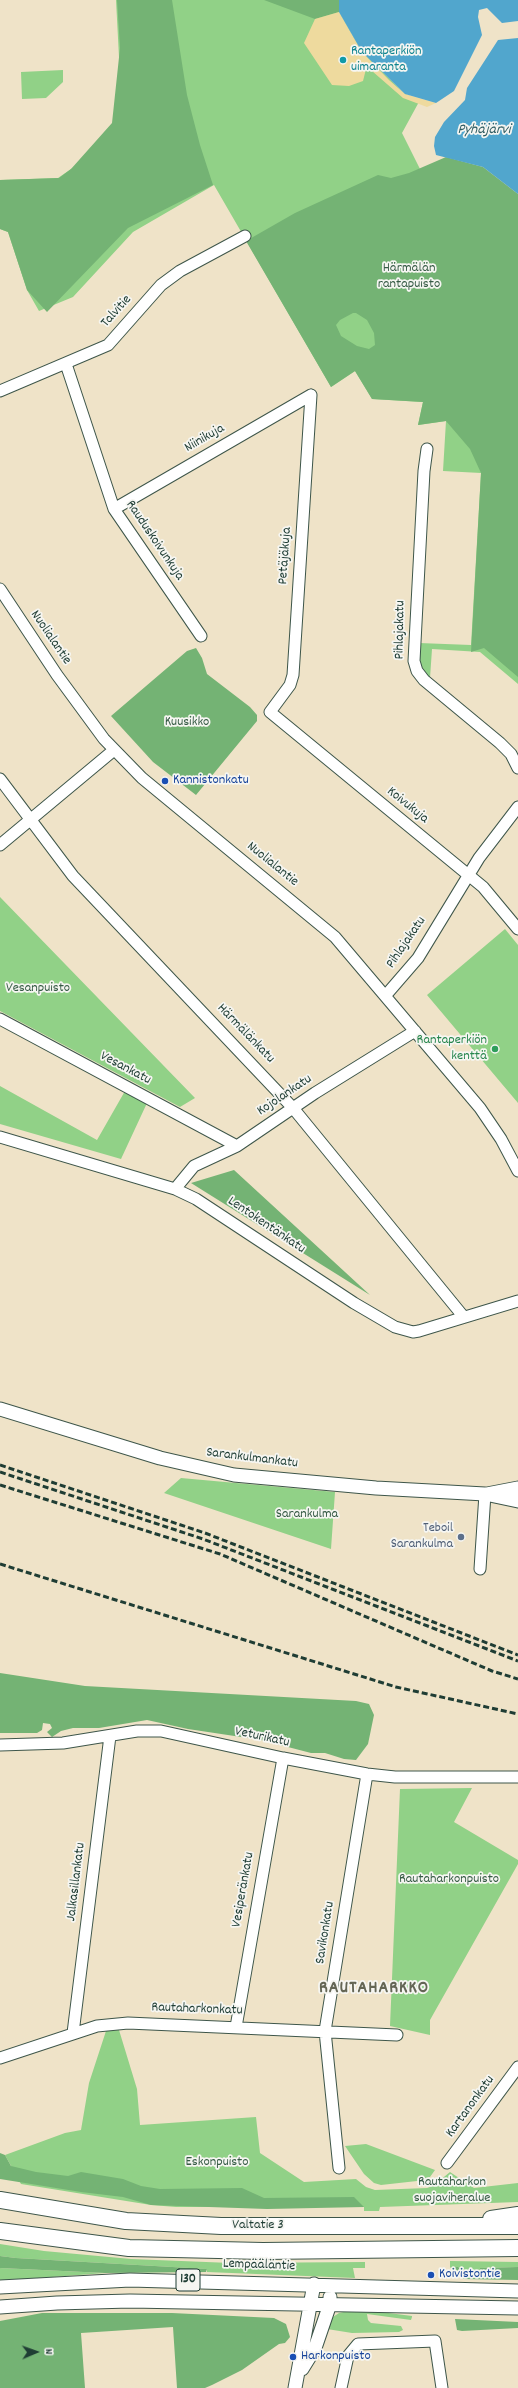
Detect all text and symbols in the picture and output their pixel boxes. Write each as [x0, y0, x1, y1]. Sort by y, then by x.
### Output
place label: Rantaperkiön uimaranta [351, 44, 421, 76]
marker: Rantaperkiön uimaranta [338, 55, 348, 65]
water label: Pyhäjärvi [457, 122, 511, 140]
park label: Härmälän rantapuisto [378, 261, 440, 294]
street label: Talvitie [98, 292, 136, 332]
street label: Niinikuja [182, 421, 228, 457]
street label: Rauduskoivunkuja [121, 498, 187, 584]
street label: Petäjäkuja [276, 527, 296, 585]
street label: Pihlajakatu [392, 600, 410, 660]
street label: Nuolialantie [26, 608, 74, 668]
park label: Kuusikko [165, 715, 209, 731]
place label: Kannistonkatu [173, 773, 249, 789]
marker: Kannistonkatu [160, 776, 170, 786]
street label: Koivukuja [383, 784, 431, 828]
street label: Nuolialantie [243, 839, 301, 891]
street label: Pihlajakatu [384, 914, 430, 972]
park label: Vesanpuisto [6, 981, 70, 997]
street label: Härmälänkatu [212, 1001, 278, 1067]
place label: Rantaperkiön kenttä [417, 1033, 487, 1066]
marker: Rantaperkiön kenttä [490, 1044, 500, 1054]
street label: Vesankatu [97, 1049, 153, 1089]
street label: Kojolankatu [254, 1072, 316, 1120]
street label: Lentokentänkatu [224, 1194, 308, 1258]
street label: Sarankulmankatu [205, 1445, 299, 1473]
park label: Sarankulma [276, 1507, 338, 1523]
place label: Teboil Sarankulma [391, 1521, 453, 1554]
marker: Teboil Sarankulma [456, 1532, 466, 1542]
street label: Veturikatu [233, 1724, 291, 1752]
street label: Jalkasillankatu [64, 1842, 90, 1922]
street label: Vesiperänkatu [229, 1851, 259, 1929]
park label: Rautaharkonpuisto [399, 1872, 499, 1888]
street label: Savikonkatu [313, 1901, 339, 1965]
district label: RAUTAHARKKO [319, 1979, 429, 2001]
street label: Rautaharkonkatu [151, 2000, 243, 2020]
street label: Kartanonkatu [443, 2073, 499, 2141]
park label: Eskonpuisto [185, 2155, 249, 2171]
park label: Rautaharkon suojaviheralue [414, 2175, 490, 2208]
street label: Valtatie 3 [232, 2218, 284, 2234]
street label: Lempääläntie [222, 2256, 296, 2276]
place label: Koivistontie [439, 2267, 500, 2283]
road number: 130 [176, 2269, 200, 2291]
marker: Koivistontie [426, 2270, 436, 2280]
north arrow [16, 2332, 56, 2372]
text: N [40, 2349, 56, 2355]
place label: Harkonpuisto [301, 2349, 371, 2365]
marker: Harkonpuisto [288, 2352, 298, 2362]

